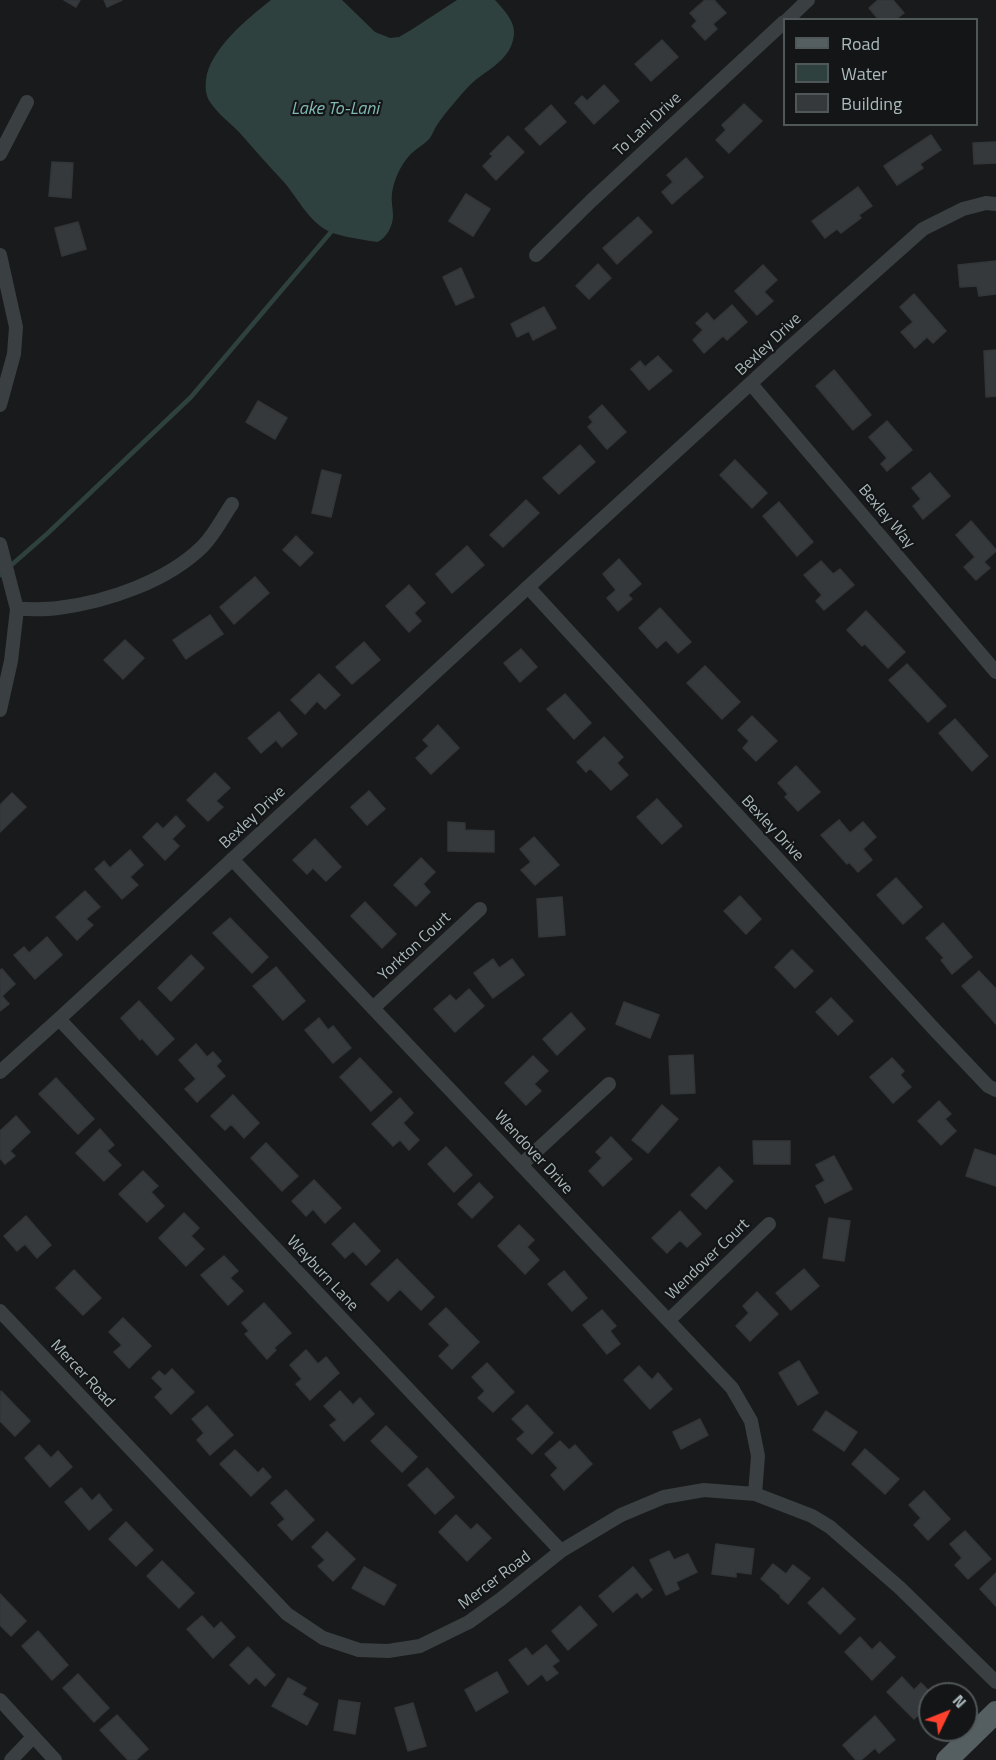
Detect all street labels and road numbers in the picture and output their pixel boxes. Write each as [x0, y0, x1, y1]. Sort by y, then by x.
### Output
street label: To Lani Drive [610, 89, 686, 161]
street label: Bexley Drive [732, 310, 806, 380]
street label: Bexley Way [854, 481, 918, 553]
street label: Bexley Drive [216, 783, 290, 853]
street label: Bexley Drive [737, 792, 807, 866]
street label: Yorkton Court [375, 909, 455, 985]
street label: Wendover Drive [490, 1107, 576, 1199]
street label: Wendover Court [662, 1215, 754, 1305]
street label: Weyburn Lane [282, 1232, 362, 1316]
street label: Mercer Road [46, 1336, 118, 1412]
street label: Mercer Road [455, 1548, 535, 1614]

